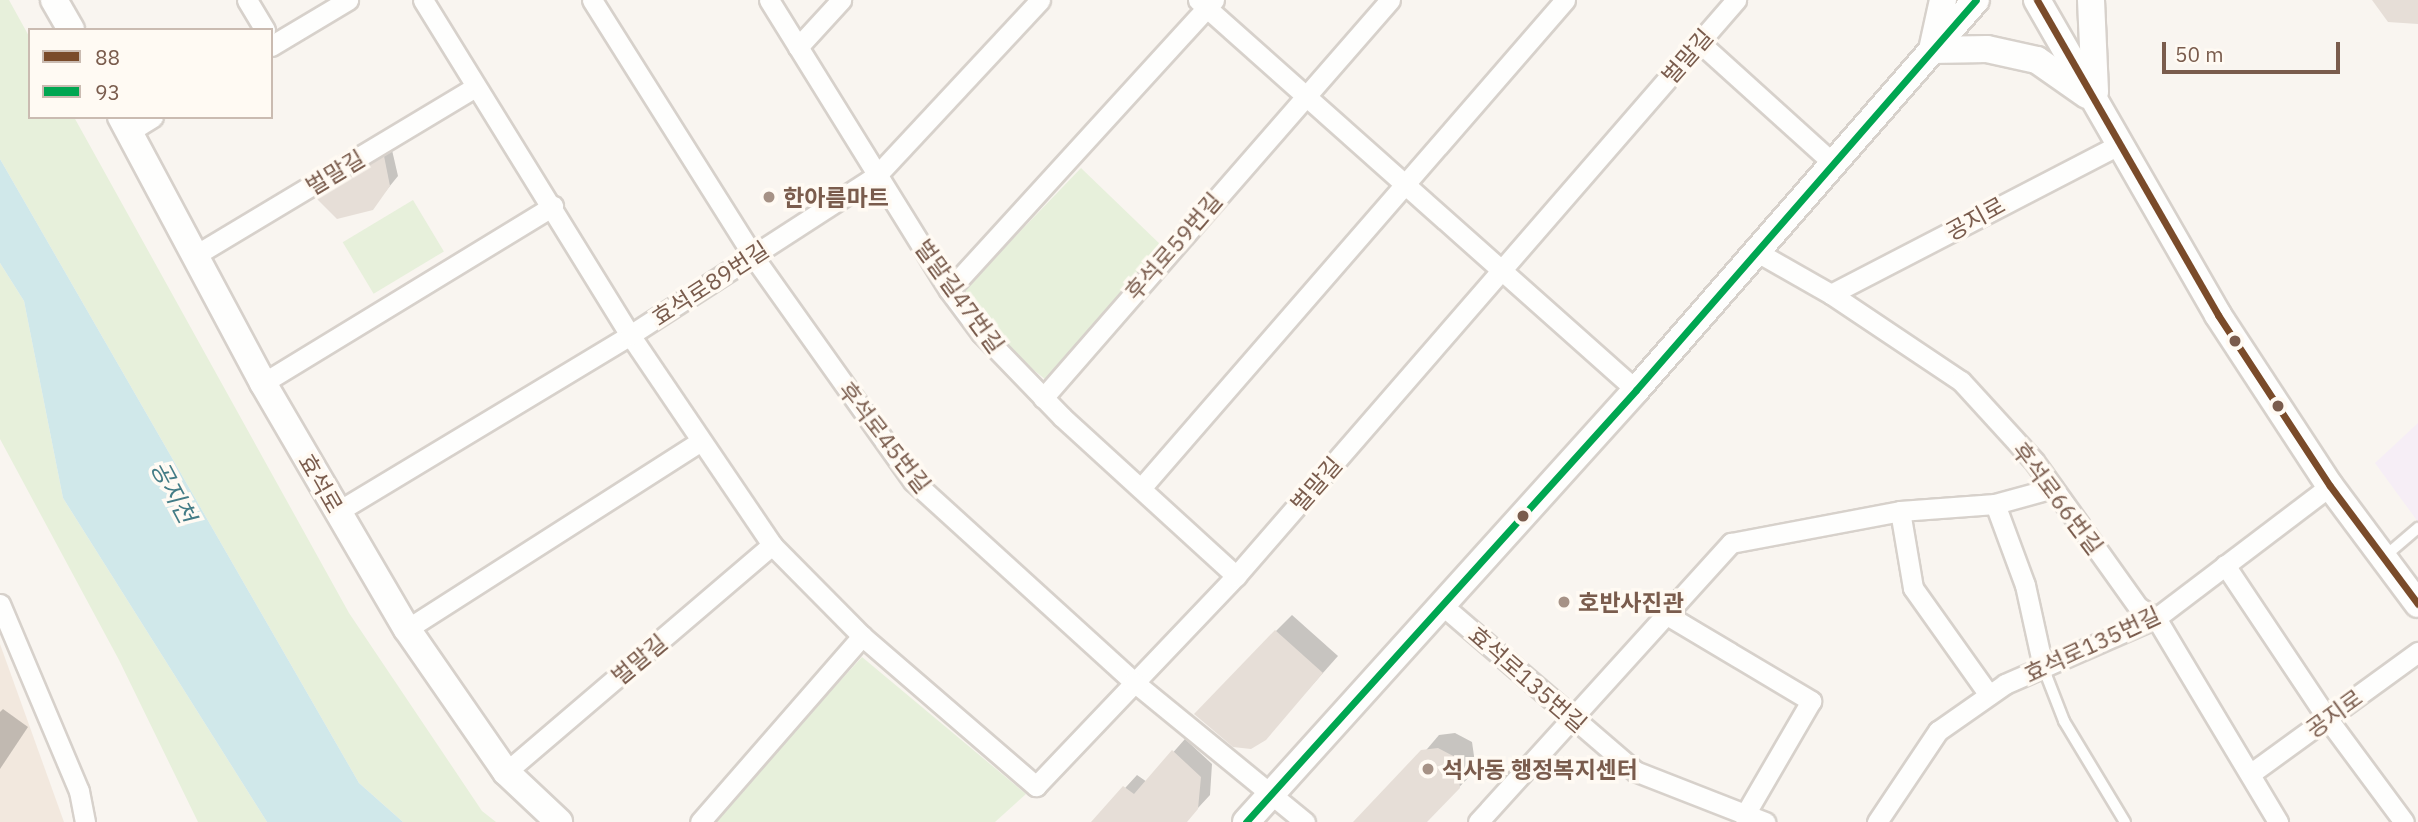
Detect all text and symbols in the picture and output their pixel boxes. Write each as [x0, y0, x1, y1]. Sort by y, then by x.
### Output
street label: 벌말길 [1656, 23, 1718, 89]
legend [28, 28, 273, 119]
scale bar [2166, 28, 2344, 72]
text: 50 m [2175, 40, 2224, 68]
text: 88 [95, 43, 120, 71]
text: 93 [95, 78, 120, 106]
street label: 벌말길 [301, 144, 369, 200]
place label: 한아름마트 [783, 183, 889, 211]
street label: 후석로59번길 [1119, 187, 1227, 305]
marker: 한아름마트 [761, 189, 777, 205]
street label: 공지로 [1941, 191, 2009, 245]
street label: 벌말길47번길 [910, 234, 1010, 358]
street label: 효석로89번길 [647, 235, 773, 331]
unlabelled marker [2228, 334, 2242, 348]
street label: 후석로45번길 [833, 376, 937, 498]
unlabelled marker [2271, 399, 2285, 413]
street label: 후석로66번길 [2007, 436, 2109, 560]
street label: 효석로 [293, 449, 349, 517]
street label: 벌말길 [1285, 451, 1347, 517]
water label: 공지천 [145, 456, 201, 528]
unlabelled marker [1516, 509, 1530, 523]
place label: 호반사진관 [1578, 588, 1684, 616]
marker: 호반사진관 [1556, 594, 1572, 610]
street label: 효석로135번길 [2019, 600, 2165, 688]
street label: 효석로135번길 [1463, 620, 1593, 738]
street label: 벌말길 [606, 628, 672, 690]
street label: 공지로 [2300, 683, 2368, 743]
place label: 석사동 행정복지센터 [1442, 755, 1638, 783]
marker: 석사동 행정복지센터 [1420, 761, 1436, 777]

